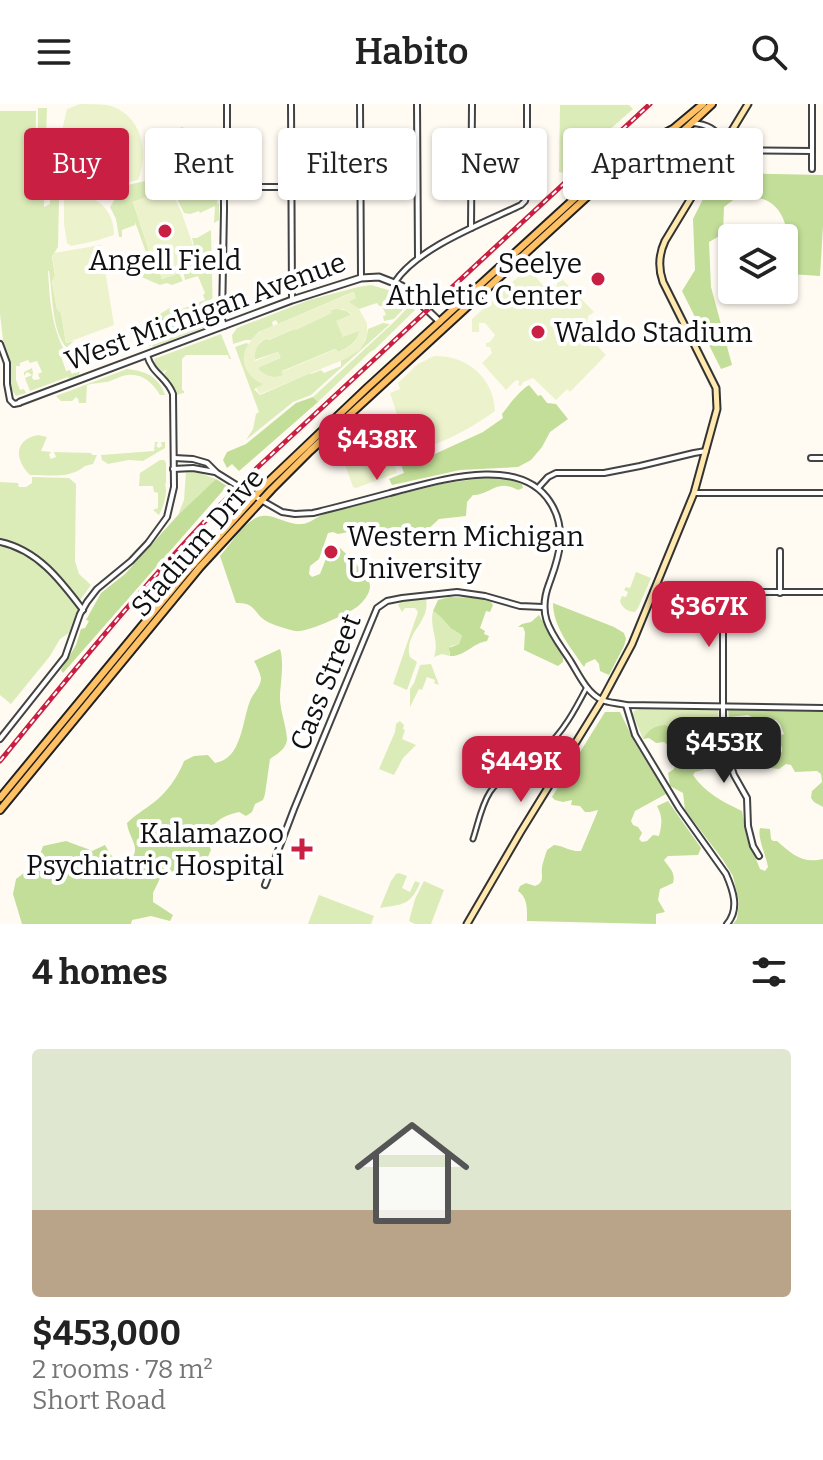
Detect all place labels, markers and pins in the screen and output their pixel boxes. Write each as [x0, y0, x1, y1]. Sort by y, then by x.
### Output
marker: Angell Field [156, 222, 174, 240]
place label: Angell Field [89, 244, 241, 277]
place label: Seelye Athletic Center [386, 247, 582, 312]
marker: Seelye Athletic Center [589, 270, 607, 288]
place label: Waldo Stadium [554, 316, 753, 349]
marker: Waldo Stadium [529, 323, 547, 341]
pin: $438K [321, 414, 433, 482]
place label: Western Michigan University [347, 520, 584, 585]
marker: Western Michigan University [322, 543, 340, 561]
pin: $367K [653, 581, 765, 649]
pin: $453K [668, 717, 780, 785]
pin: $449K [465, 736, 577, 804]
place label: Kalamazoo Psychiatric Hospital [26, 817, 284, 882]
marker: Kalamazoo Psychiatric Hospital [291, 838, 313, 860]

